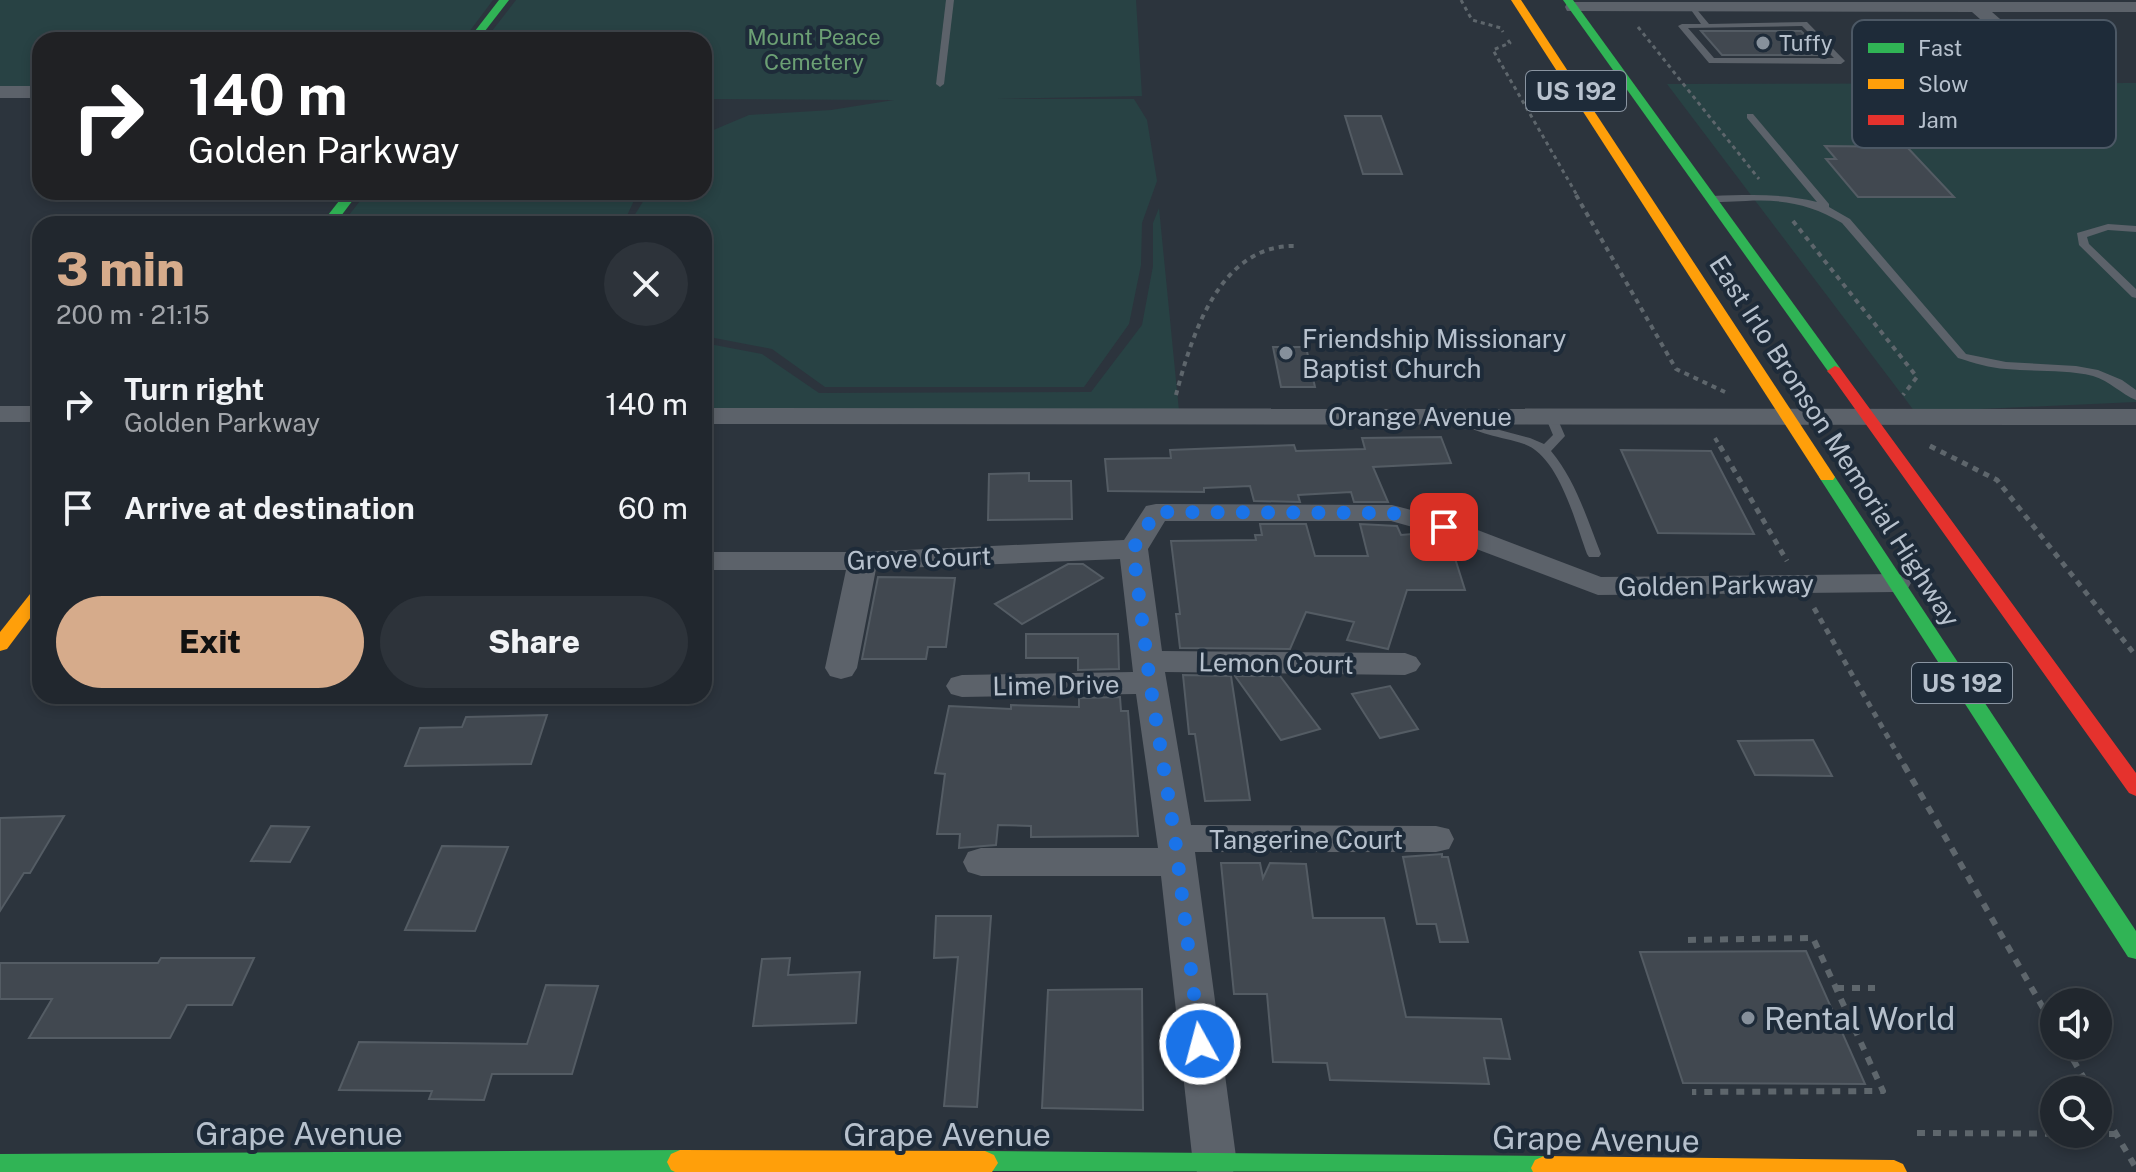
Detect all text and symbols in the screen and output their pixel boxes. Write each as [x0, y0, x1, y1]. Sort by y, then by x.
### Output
legend [1852, 20, 2116, 148]
park label: Mount Peace Cemetery [747, 24, 881, 75]
place label: Tuffy [1779, 30, 1833, 56]
marker: Tuffy [1754, 34, 1772, 52]
text: Fast [1918, 35, 1962, 61]
text: 140 m [188, 62, 348, 128]
icon: right [56, 64, 160, 168]
road number: US 192 [1526, 71, 1626, 111]
text: Slow [1918, 71, 1968, 97]
text: Jam [1918, 107, 1958, 133]
text: Golden Parkway [188, 129, 460, 171]
text: 3 min [56, 240, 185, 297]
button: close [604, 242, 688, 326]
street label: East Irlo Bronson Memorial Highway [1703, 250, 1967, 632]
text: 200 m · 21:15 [56, 299, 210, 330]
place label: Friendship Missionary Baptist Church [1302, 323, 1566, 384]
marker: Friendship Missionary Baptist Church [1277, 344, 1295, 362]
text: Turn right [124, 371, 264, 407]
icon: right [56, 382, 100, 426]
text: 140 m [605, 386, 688, 422]
street label: Orange Avenue [1328, 401, 1512, 432]
text: Golden Parkway [124, 407, 320, 438]
icon: arrive [56, 486, 100, 530]
text: Arrive at destination [124, 490, 415, 526]
text: 60 m [618, 490, 688, 526]
pin [1410, 493, 1478, 561]
icon: arrive [1422, 505, 1466, 549]
street label: Grove Court [846, 540, 992, 576]
street label: Golden Parkway [1618, 568, 1814, 602]
button: Exit [56, 596, 364, 688]
button: Share [380, 596, 688, 688]
street label: Lemon Court [1198, 646, 1354, 680]
road number: US 192 [1912, 663, 2012, 703]
street label: Lime Drive [992, 668, 1120, 702]
street label: Tangerine Court [1209, 824, 1403, 855]
map controls [2040, 988, 2112, 1148]
button: sound [2040, 988, 2112, 1060]
place label: Rental World [1764, 1000, 1955, 1037]
position arrow [1158, 1002, 1242, 1086]
marker: Rental World [1739, 1009, 1757, 1027]
button: search [2040, 1076, 2112, 1148]
street label: Grape Avenue [195, 1115, 403, 1152]
street label: Grape Avenue [843, 1116, 1051, 1153]
street label: Grape Avenue [1492, 1119, 1700, 1159]

